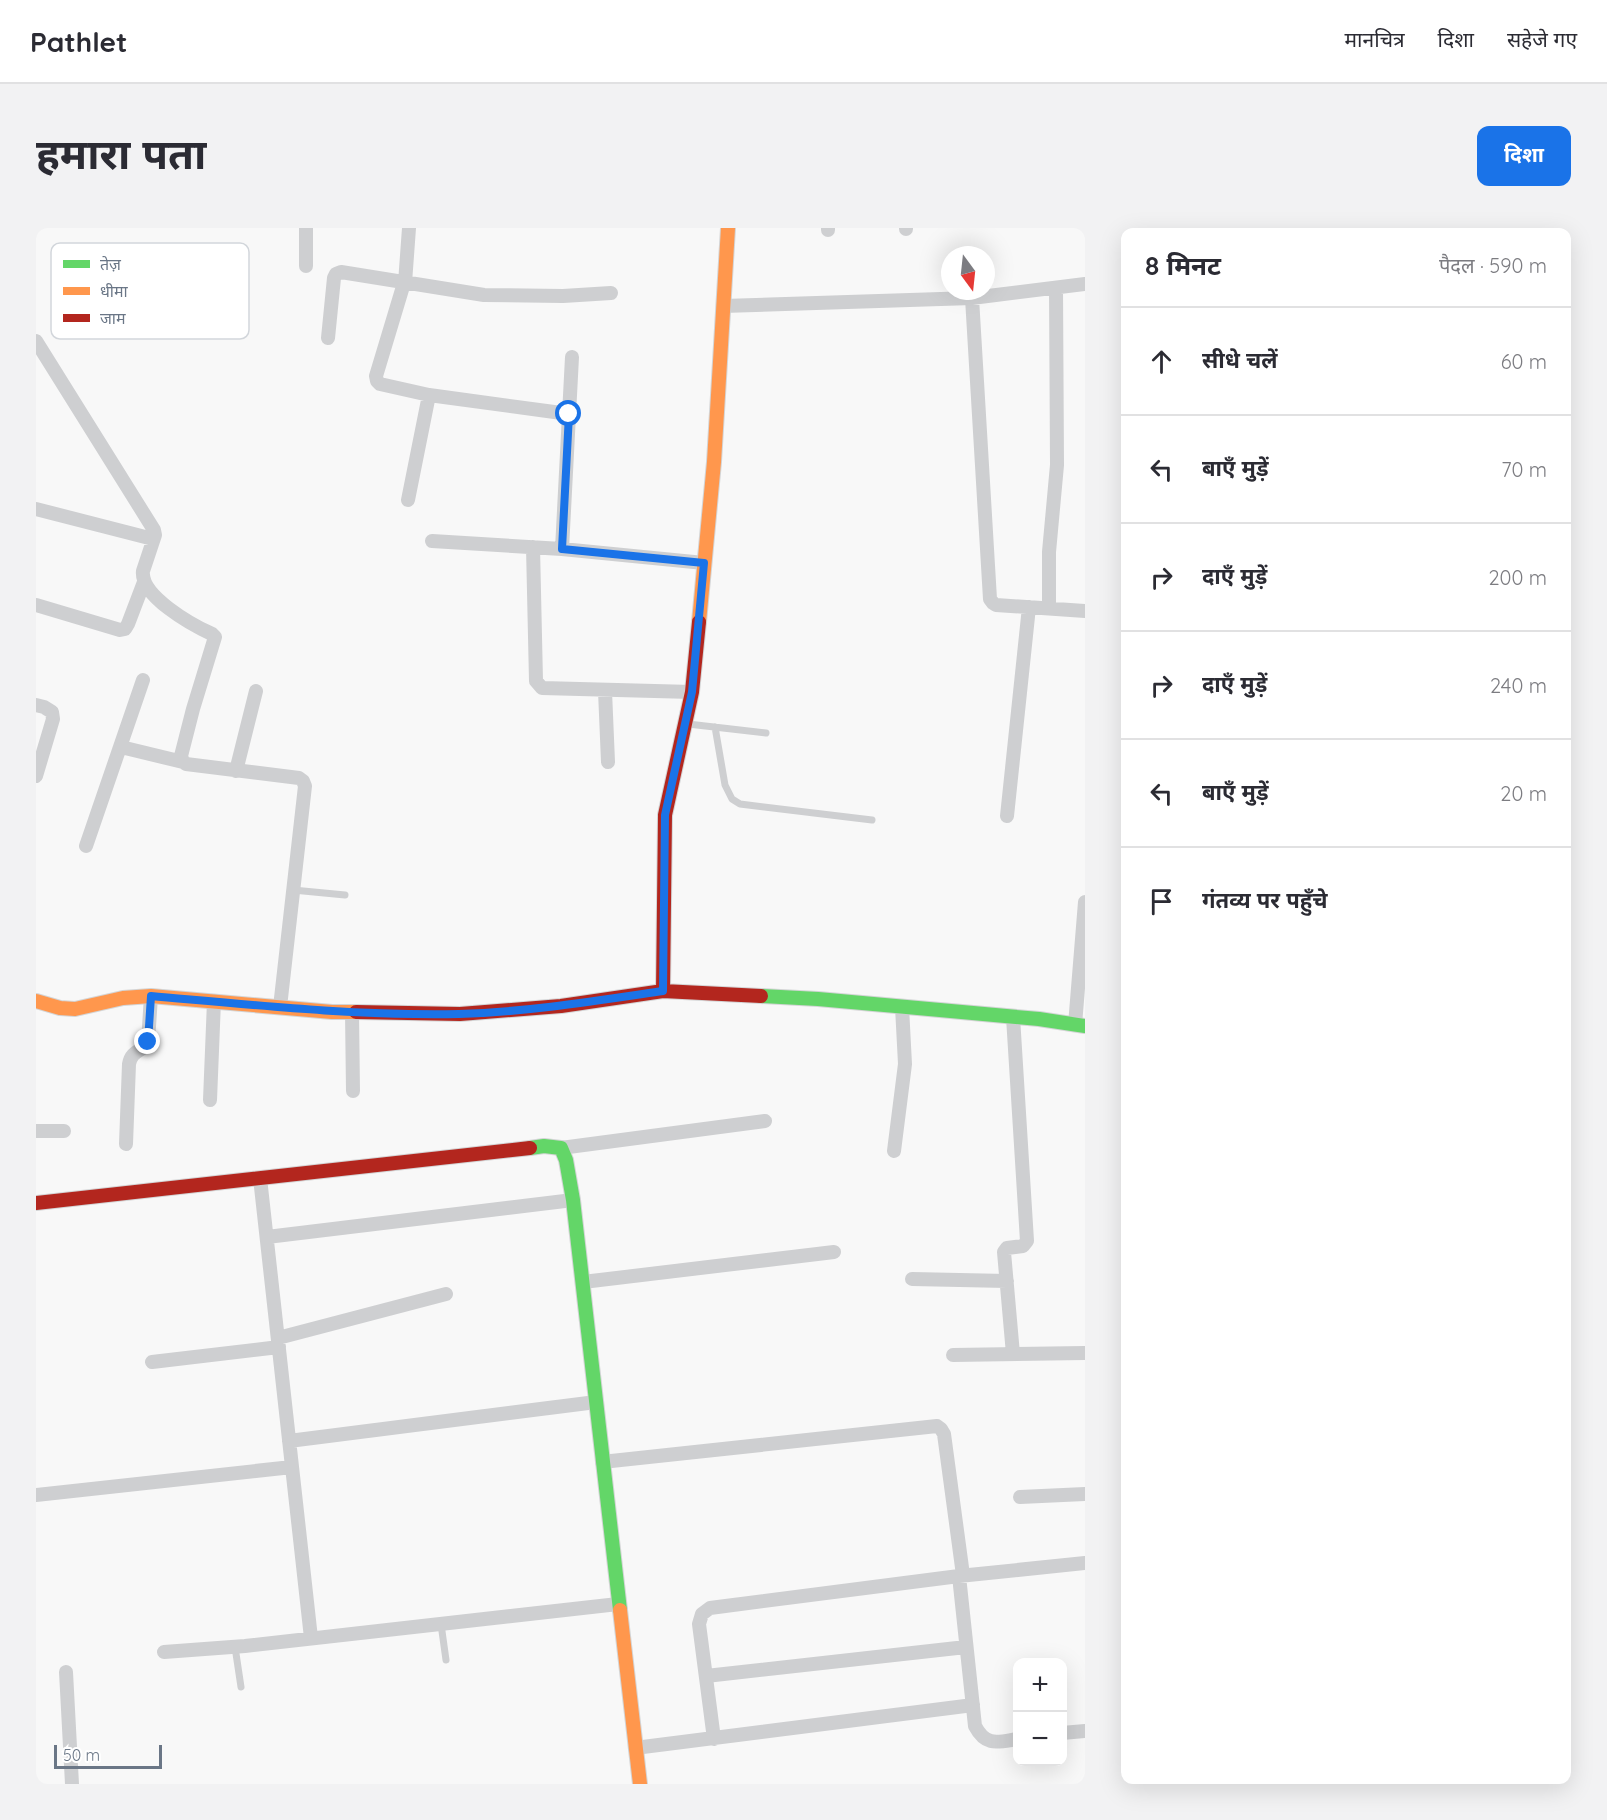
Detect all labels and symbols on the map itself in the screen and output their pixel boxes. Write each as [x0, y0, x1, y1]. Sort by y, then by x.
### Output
legend [51, 243, 249, 339]
north arrow [941, 246, 995, 300]
text: तेज़ [100, 254, 122, 274]
text: धीमा [100, 281, 129, 301]
text: जाम [100, 308, 126, 328]
route start [555, 400, 581, 426]
route end [134, 1028, 160, 1054]
scale bar [54, 1742, 162, 1770]

